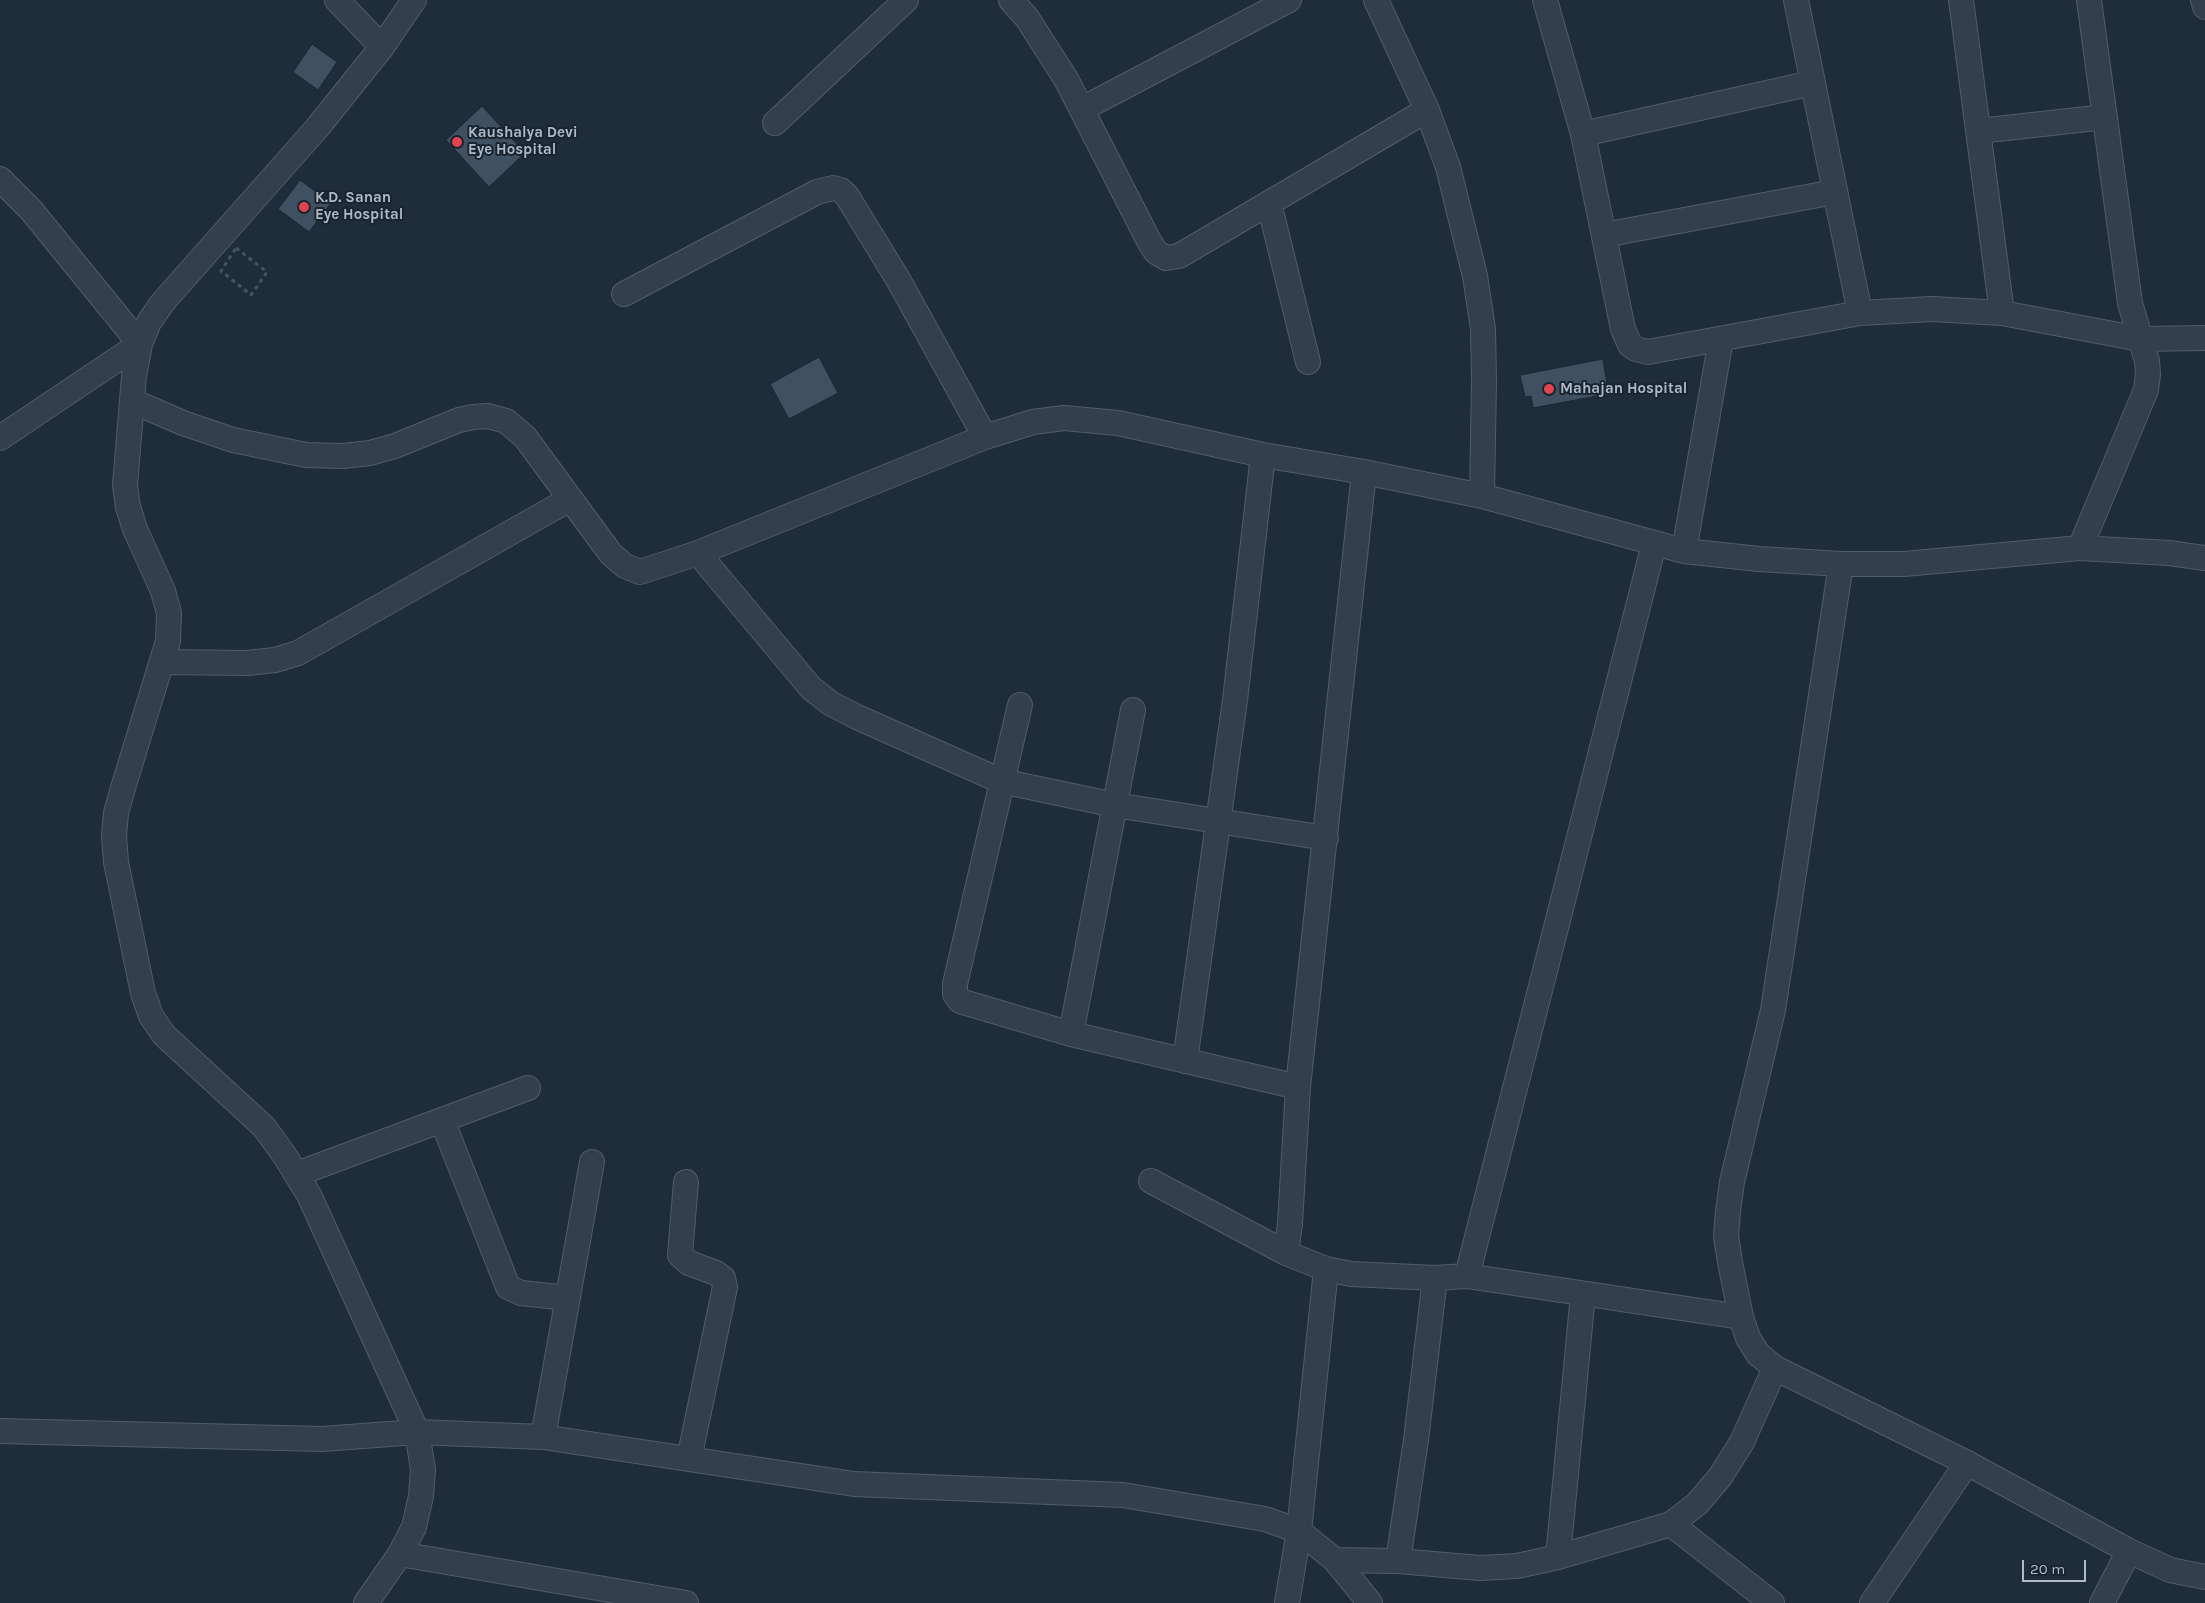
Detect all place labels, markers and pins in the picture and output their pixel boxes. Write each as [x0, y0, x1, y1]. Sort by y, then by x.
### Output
place label: Kaushalya Devi Eye Hospital [468, 124, 578, 159]
marker: Kaushalya Devi Eye Hospital [450, 135, 464, 149]
place label: K.D. Sanan Eye Hospital [315, 189, 403, 224]
marker: K.D. Sanan Eye Hospital [297, 200, 311, 214]
place label: Mahajan Hospital [1560, 380, 1687, 398]
marker: Mahajan Hospital [1542, 382, 1556, 396]

